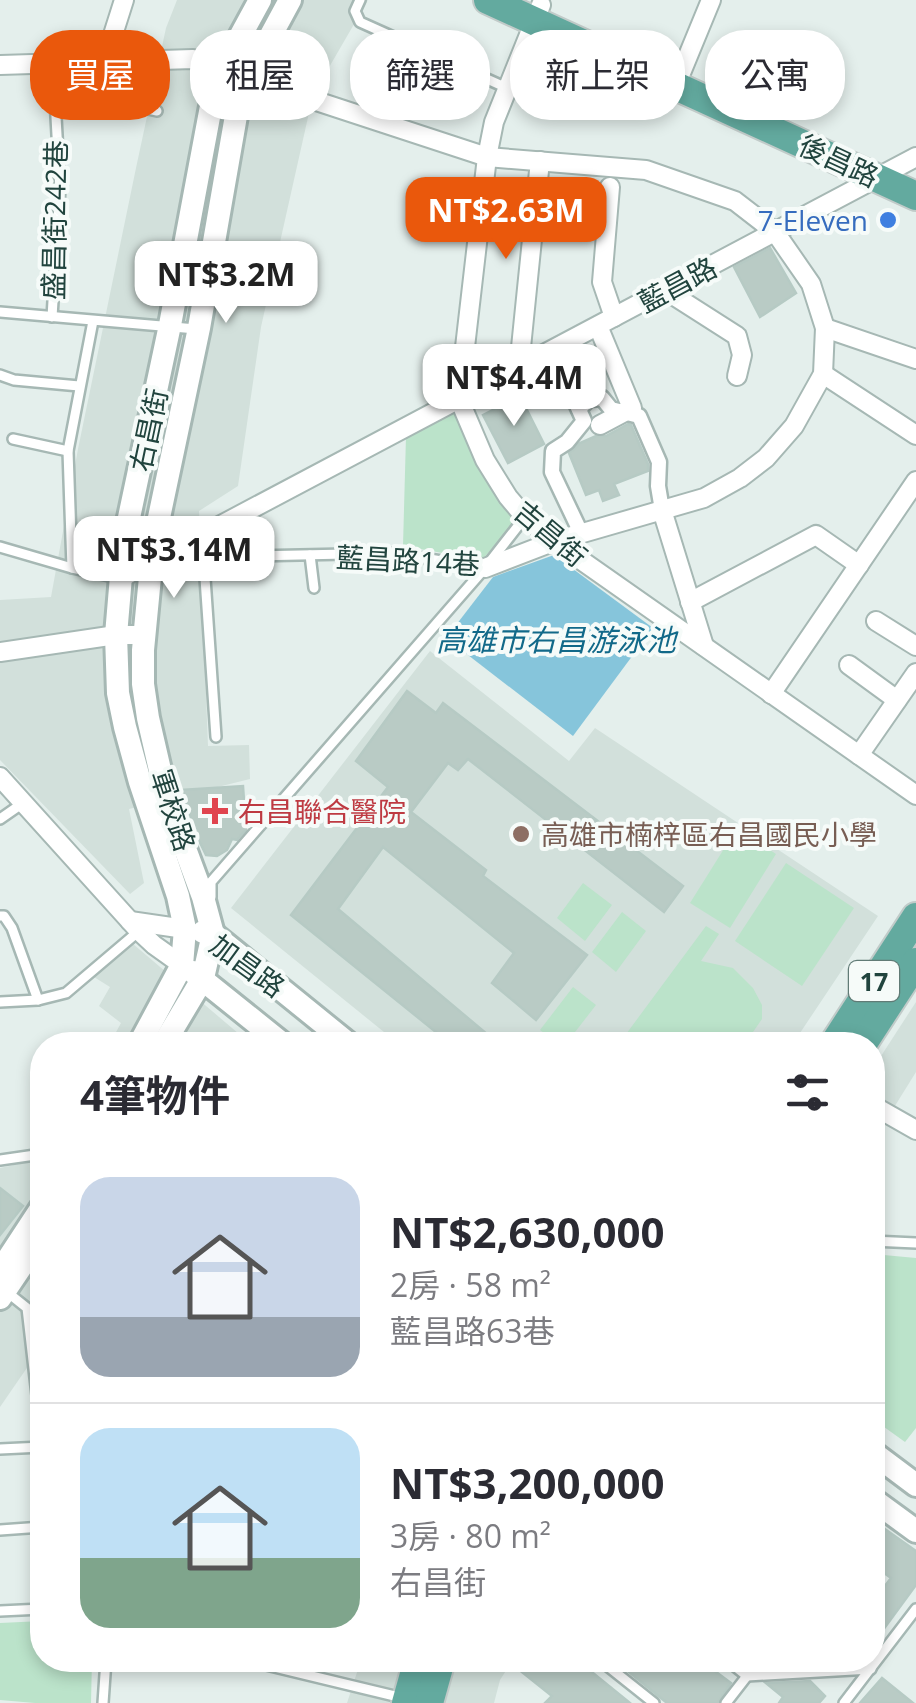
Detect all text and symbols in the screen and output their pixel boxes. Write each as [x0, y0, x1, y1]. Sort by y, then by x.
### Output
chip: 買屋 [30, 30, 170, 120]
chip: 租屋 [190, 30, 330, 120]
chip: 篩選 [350, 30, 490, 120]
chip: 新上架 [510, 30, 685, 120]
chip: 公寓 [705, 30, 845, 120]
street label: 後昌路 [793, 125, 885, 195]
street label: 盛昌街242巷 [34, 140, 74, 300]
pin: NT$2.63M [403, 177, 609, 262]
text: NT$2.63M [427, 188, 585, 231]
place label: 7-Eleven [758, 201, 868, 239]
marker: 7-Eleven [877, 209, 899, 231]
pin: NT$3.2M [134, 241, 318, 326]
street label: 藍昌路 [631, 248, 723, 320]
text: NT$3.2M [157, 252, 295, 295]
pin: NT$4.4M [422, 344, 606, 429]
text: NT$4.4M [445, 355, 583, 398]
street label: 右昌街 [121, 385, 175, 475]
street label: 吉昌街 [507, 491, 595, 575]
pin: NT$3.14M [71, 516, 277, 601]
text: NT$3.14M [95, 527, 253, 570]
street label: 藍昌路14巷 [335, 537, 481, 583]
water label: 高雄市右昌游泳池 [436, 619, 679, 660]
street label: 軍校路 [143, 764, 205, 856]
place label: 右昌聯合醫院 [238, 792, 406, 830]
marker: 右昌聯合醫院 [202, 798, 228, 824]
place label: 高雄市楠梓區右昌國民小學 [541, 815, 877, 853]
marker: 高雄市楠梓區右昌國民小學 [510, 823, 532, 845]
street label: 加昌路 [203, 925, 293, 1005]
road number: 17 [849, 961, 899, 1001]
icon: filters [780, 1065, 835, 1120]
text: 4筆物件 [80, 1066, 230, 1123]
text: NT$2,630,000 [390, 1203, 665, 1260]
icon: home [160, 1217, 280, 1337]
text: 2房 · 58 m² [390, 1263, 551, 1306]
text: 藍昌路63巷 [390, 1309, 555, 1352]
text: NT$3,200,000 [390, 1454, 665, 1511]
icon: home [160, 1468, 280, 1588]
text: 3房 · 80 m² [390, 1514, 551, 1557]
text: 右昌街 [390, 1560, 486, 1603]

